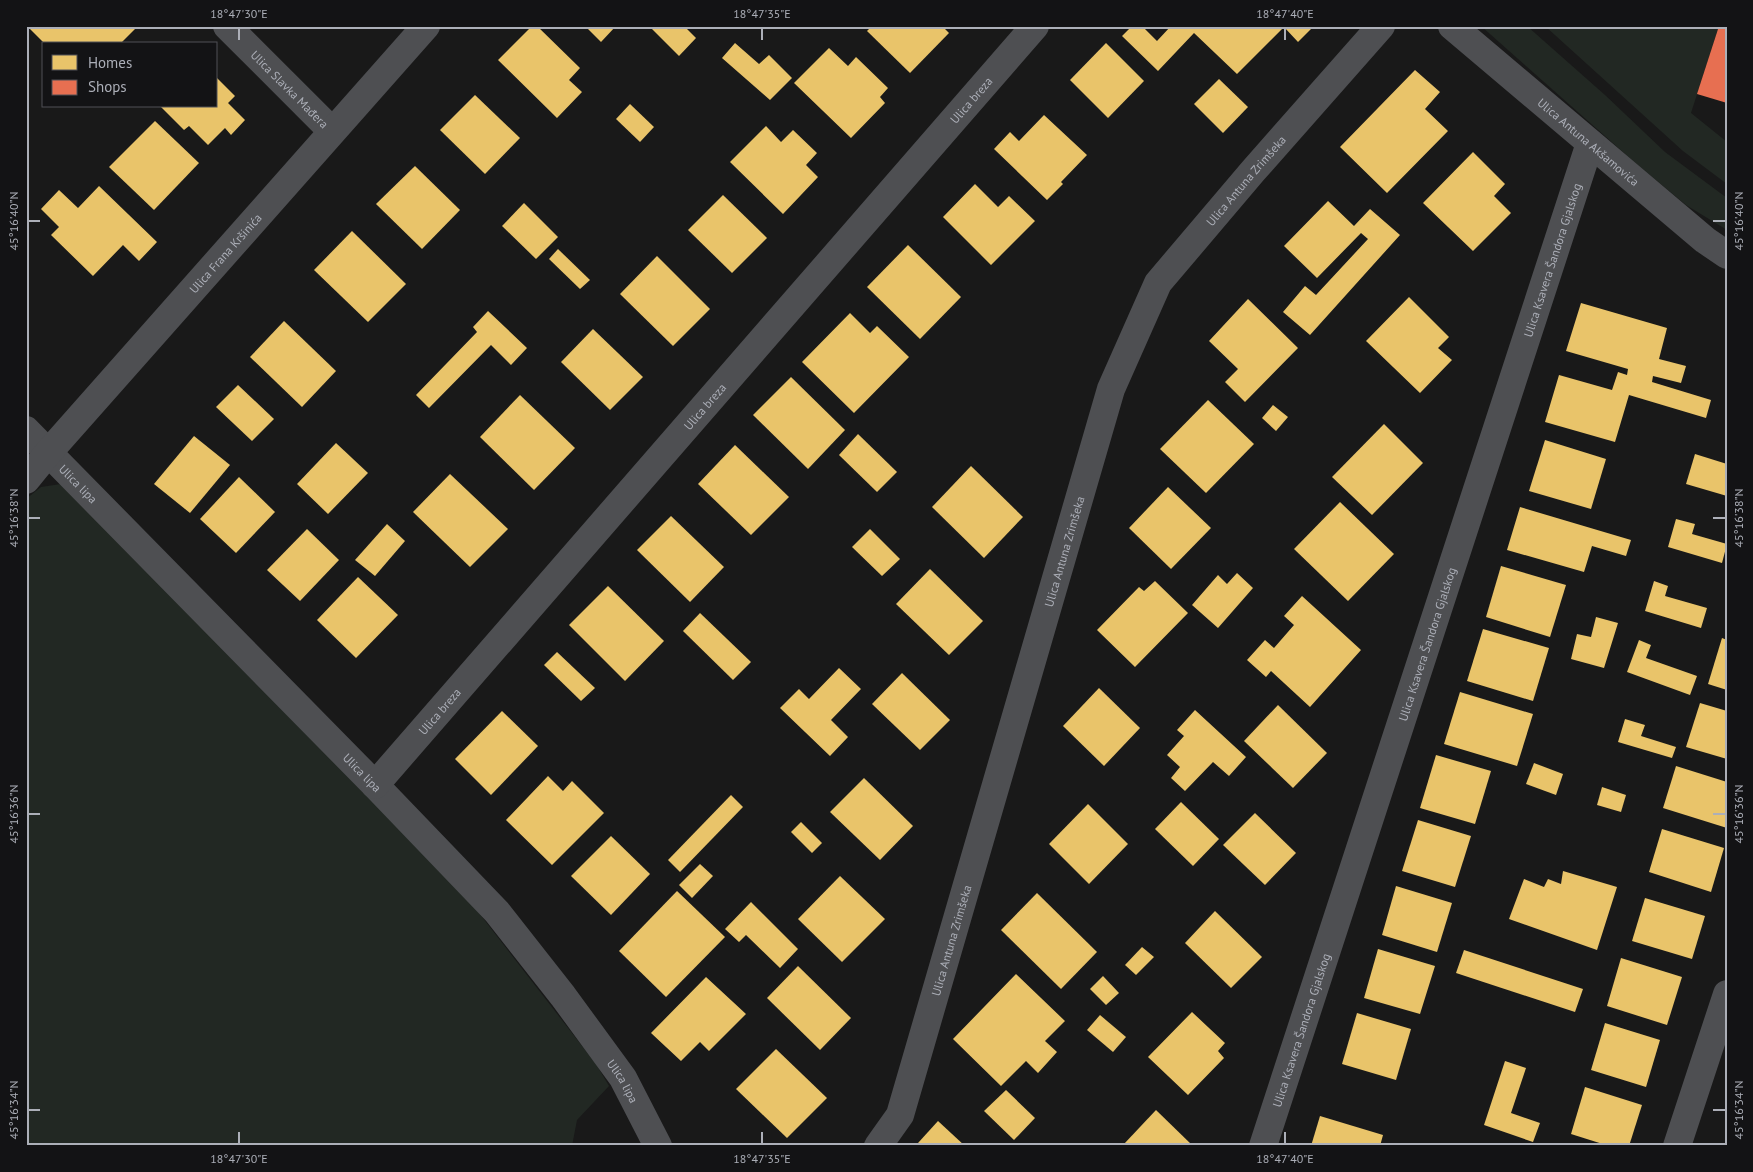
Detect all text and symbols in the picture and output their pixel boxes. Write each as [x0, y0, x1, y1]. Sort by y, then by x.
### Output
text: 18°47'30"E [210, 6, 268, 21]
text: 18°47'35"E [733, 6, 791, 21]
text: 18°47'40"E [1256, 6, 1314, 21]
legend [42, 42, 218, 108]
street label: Ulica Slavka Mađera [248, 47, 332, 131]
text: Homes [88, 53, 132, 72]
street label: Ulica breza [946, 73, 995, 126]
text: Shops [88, 77, 127, 96]
street label: Ulica Antuna Akšamovića [1535, 94, 1643, 189]
street label: Ulica Antuna Zrimšeka [1203, 132, 1289, 229]
street label: Ulica Ksavera Šandora Gjalskog [1520, 181, 1584, 339]
text: 45°16'40"N [6, 191, 21, 251]
text: 45°16'40"N [1731, 191, 1746, 251]
street label: Ulica Frana Kršinića [186, 210, 264, 296]
street label: Ulica breza [680, 380, 729, 433]
street label: Ulica lipa [56, 461, 101, 506]
text: 45°16'38"N [6, 488, 21, 548]
text: 45°16'38"N [1731, 488, 1746, 548]
street label: Ulica Antuna Zrimšeka [1041, 494, 1087, 608]
street label: Ulica Ksavera Šandora Gjalskog [1395, 565, 1459, 723]
street label: Ulica breza [415, 685, 464, 737]
street label: Ulica lipa [340, 750, 385, 795]
text: 45°16'36"N [6, 784, 21, 844]
text: 45°16'36"N [1731, 784, 1746, 844]
street label: Ulica Antuna Zrimšeka [928, 883, 974, 997]
street label: Ulica Ksavera Šandora Gjalskog [1269, 951, 1333, 1109]
street label: Ulica lipa [604, 1056, 642, 1105]
text: 45°16'34"N [6, 1080, 21, 1140]
text: 45°16'34"N [1731, 1080, 1746, 1140]
text: 18°47'30"E [210, 1151, 268, 1166]
text: 18°47'35"E [733, 1151, 791, 1166]
text: 18°47'40"E [1256, 1151, 1314, 1166]

